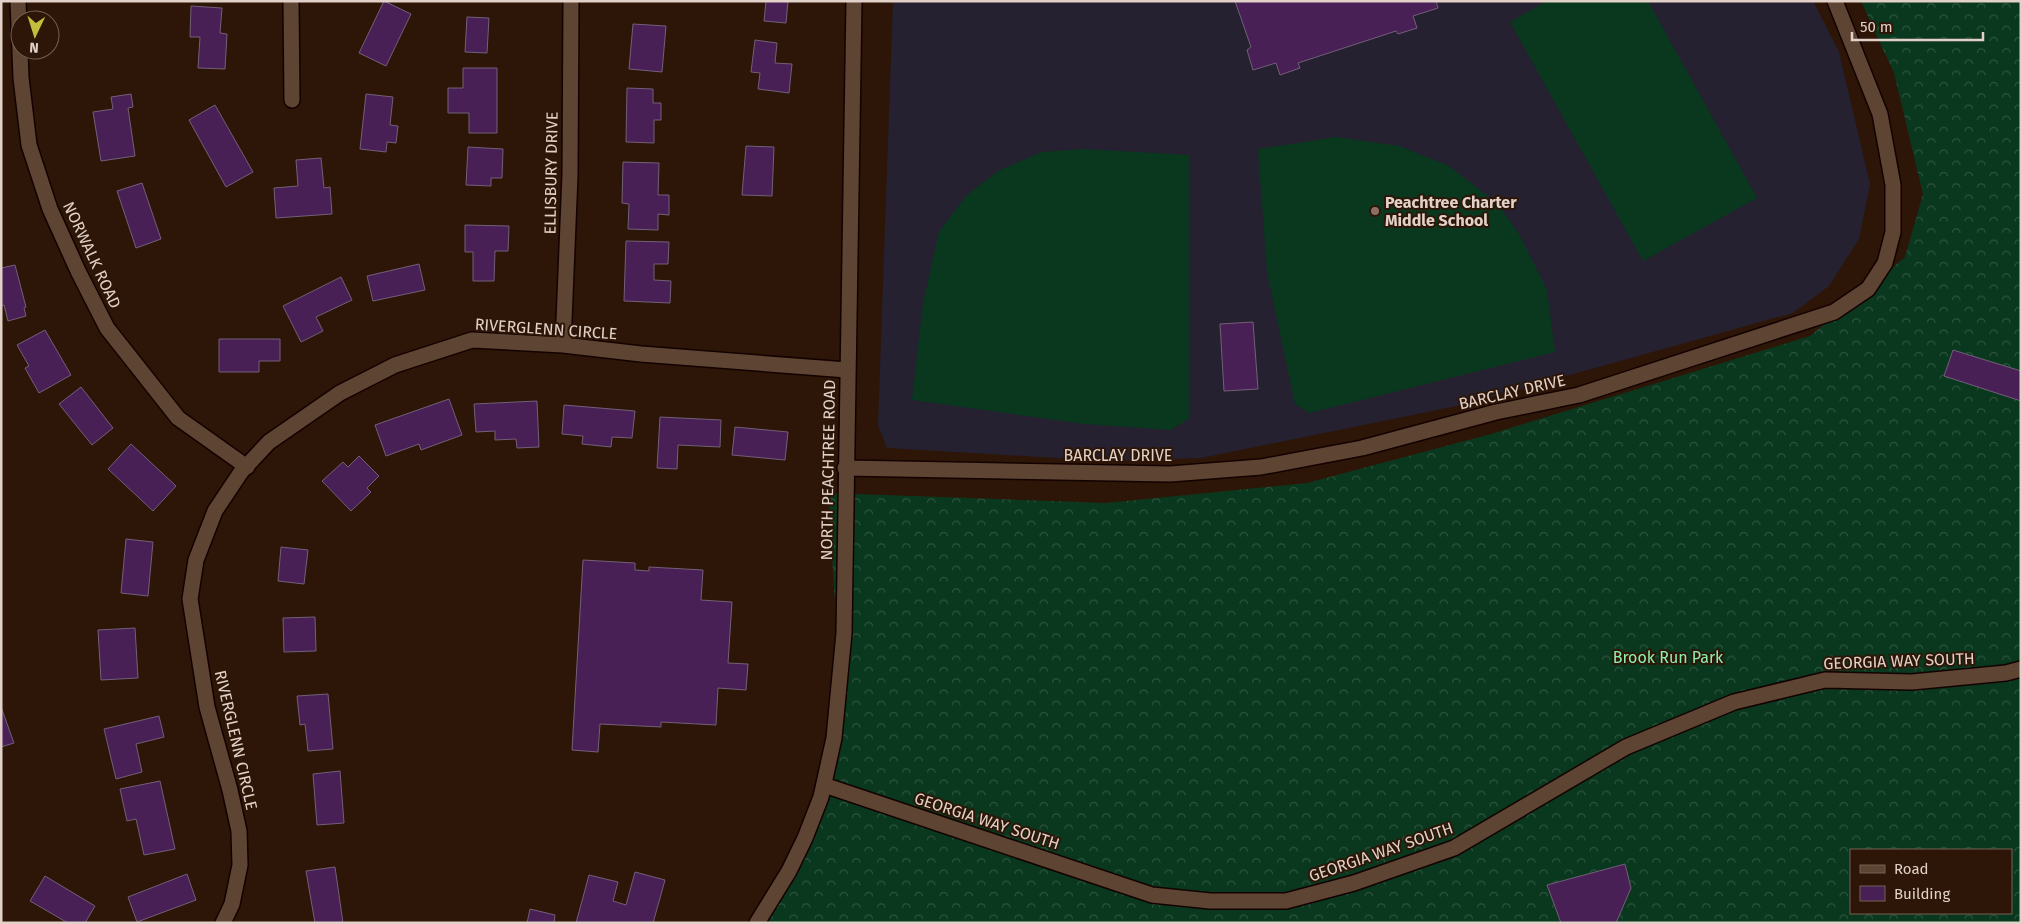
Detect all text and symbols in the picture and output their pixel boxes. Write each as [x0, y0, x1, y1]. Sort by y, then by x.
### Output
north arrow [10, 10, 60, 60]
scale bar [1852, 10, 1983, 42]
text: 50 m [1860, 18, 1893, 36]
text: N [29, 39, 39, 56]
street label: ELLISBURY DRIVE [540, 111, 562, 235]
place label: Peachtree Charter Middle School [1385, 193, 1517, 230]
street label: NORWALK ROAD [59, 199, 125, 311]
marker: Peachtree Charter Middle School [1369, 205, 1381, 217]
street label: RIVERGLENN CIRCLE [474, 315, 618, 343]
street label: BARCLAY DRIVE [1457, 370, 1567, 414]
street label: NORTH PEACHTREE ROAD [817, 379, 839, 561]
street label: BARCLAY DRIVE [1064, 446, 1172, 465]
park label: Brook Run Park [1613, 648, 1724, 667]
street label: GEORGIA WAY SOUTH [1823, 649, 1975, 673]
street label: RIVERGLENN CIRCLE [211, 668, 261, 812]
street label: GEORGIA WAY SOUTH [912, 789, 1062, 853]
street label: GEORGIA WAY SOUTH [1306, 818, 1456, 886]
legend [1850, 849, 2012, 914]
text: Road [1894, 860, 1929, 878]
text: Building [1894, 885, 1950, 903]

